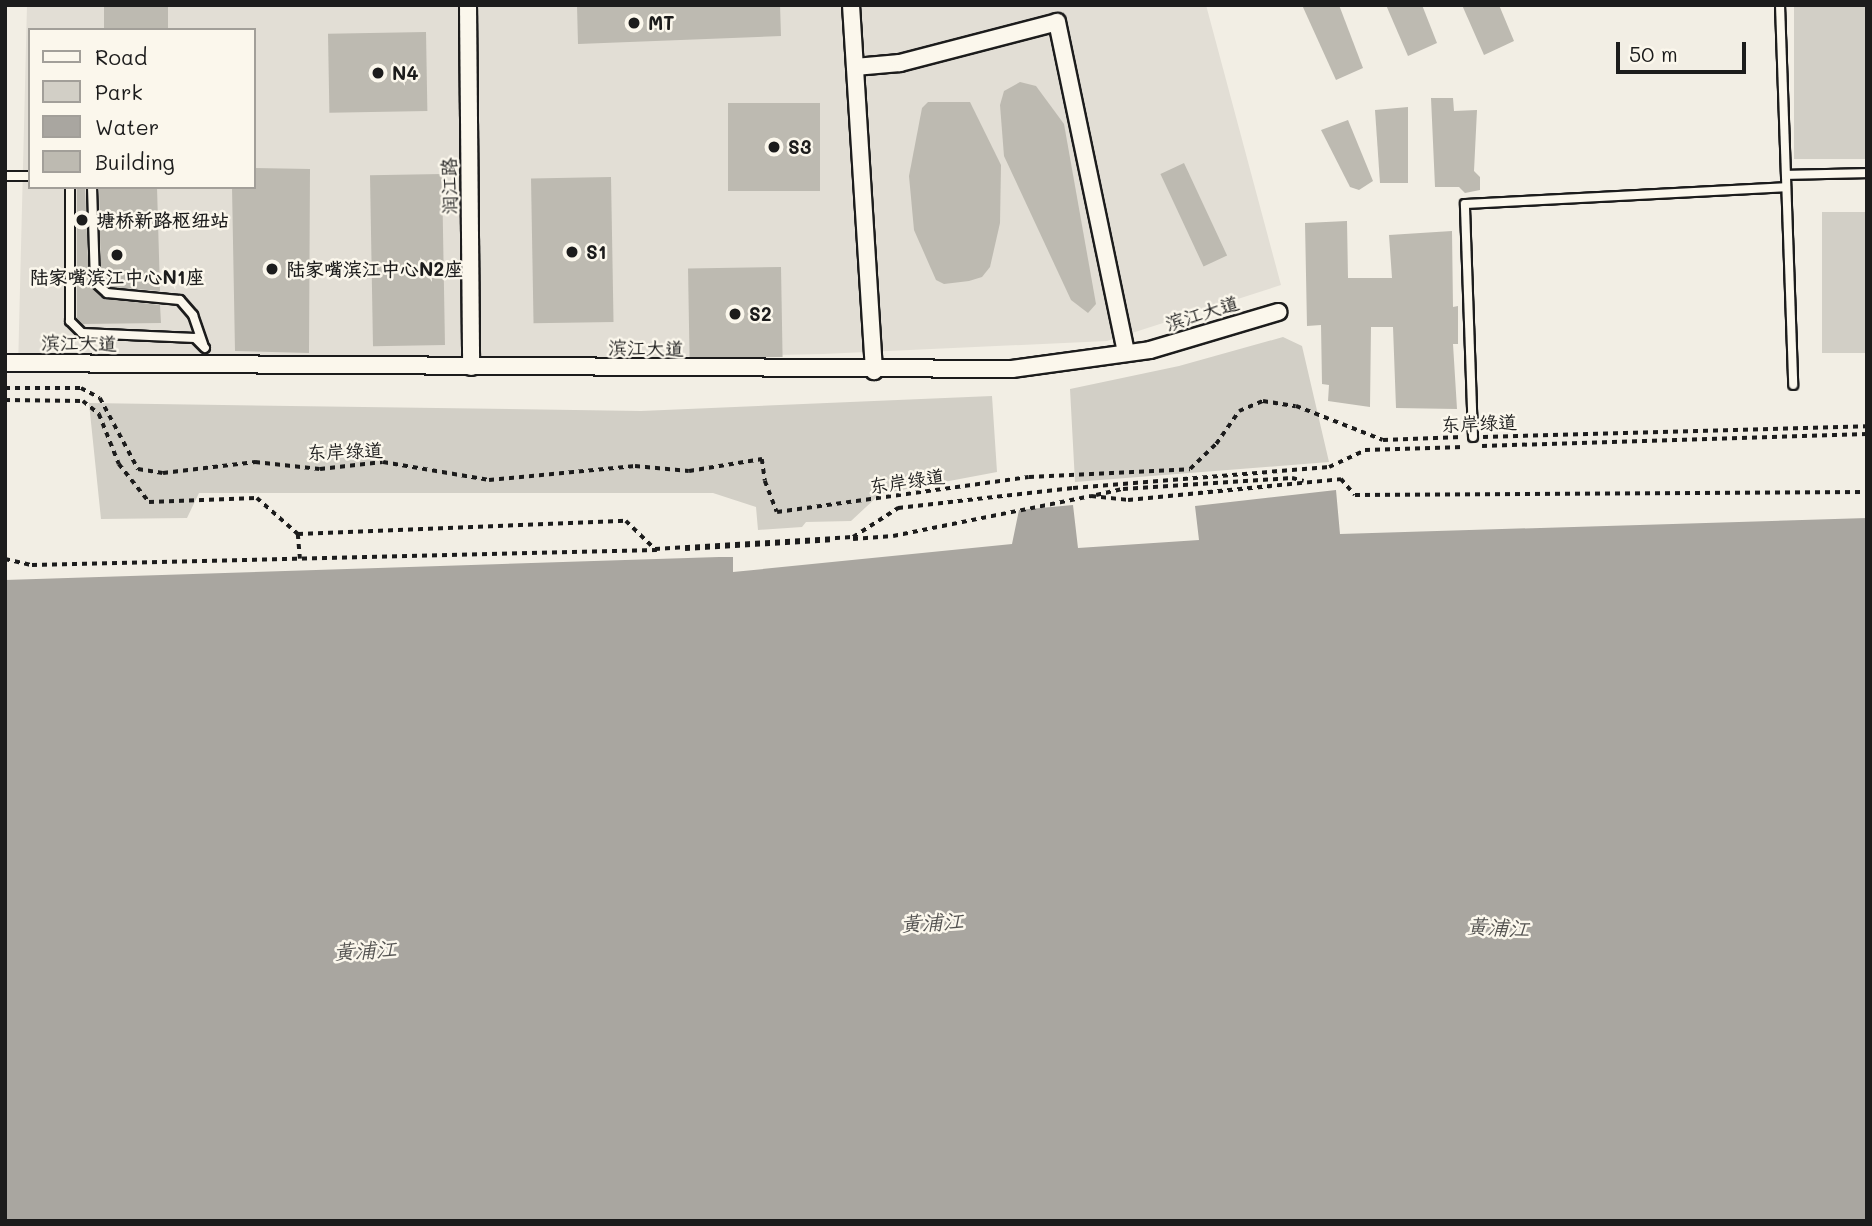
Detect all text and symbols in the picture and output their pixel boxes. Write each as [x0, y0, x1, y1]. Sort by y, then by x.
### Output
place label: MT [648, 12, 675, 34]
marker: MT [626, 15, 642, 31]
legend [28, 28, 256, 189]
scale bar [1620, 28, 1750, 72]
text: 50 m [1629, 40, 1678, 67]
text: Road [95, 43, 147, 70]
place label: N4 [392, 62, 418, 84]
marker: N4 [370, 65, 386, 81]
text: Park [95, 78, 143, 105]
text: Water [95, 113, 159, 140]
place label: S3 [788, 136, 811, 158]
marker: S3 [766, 139, 782, 155]
text: Building [95, 148, 175, 175]
street label: 润江路 [437, 157, 461, 215]
place label: 塘桥新路枢纽站 [96, 209, 229, 231]
marker: 塘桥新路枢纽站 [74, 212, 90, 228]
place label: S1 [586, 241, 606, 263]
marker: S1 [564, 244, 580, 260]
marker: 陆家嘴滨江中心N1座 [109, 247, 125, 263]
place label: 陆家嘴滨江中心N2座 [286, 258, 463, 280]
marker: 陆家嘴滨江中心N2座 [264, 261, 280, 277]
place label: 陆家嘴滨江中心N1座 [30, 266, 204, 288]
street label: 滨江大道 [1162, 291, 1242, 335]
place label: S2 [749, 303, 772, 325]
marker: S2 [727, 306, 743, 322]
street label: 滨江大道 [41, 331, 117, 355]
street label: 滨江大道 [608, 336, 684, 360]
street label: 东岸绿道 [1441, 410, 1517, 436]
street label: 东岸绿道 [307, 438, 383, 464]
street label: 东岸绿道 [868, 464, 946, 498]
water label: 黄浦江 [900, 908, 964, 936]
water label: 黄浦江 [1466, 913, 1530, 941]
water label: 黄浦江 [333, 936, 397, 964]

